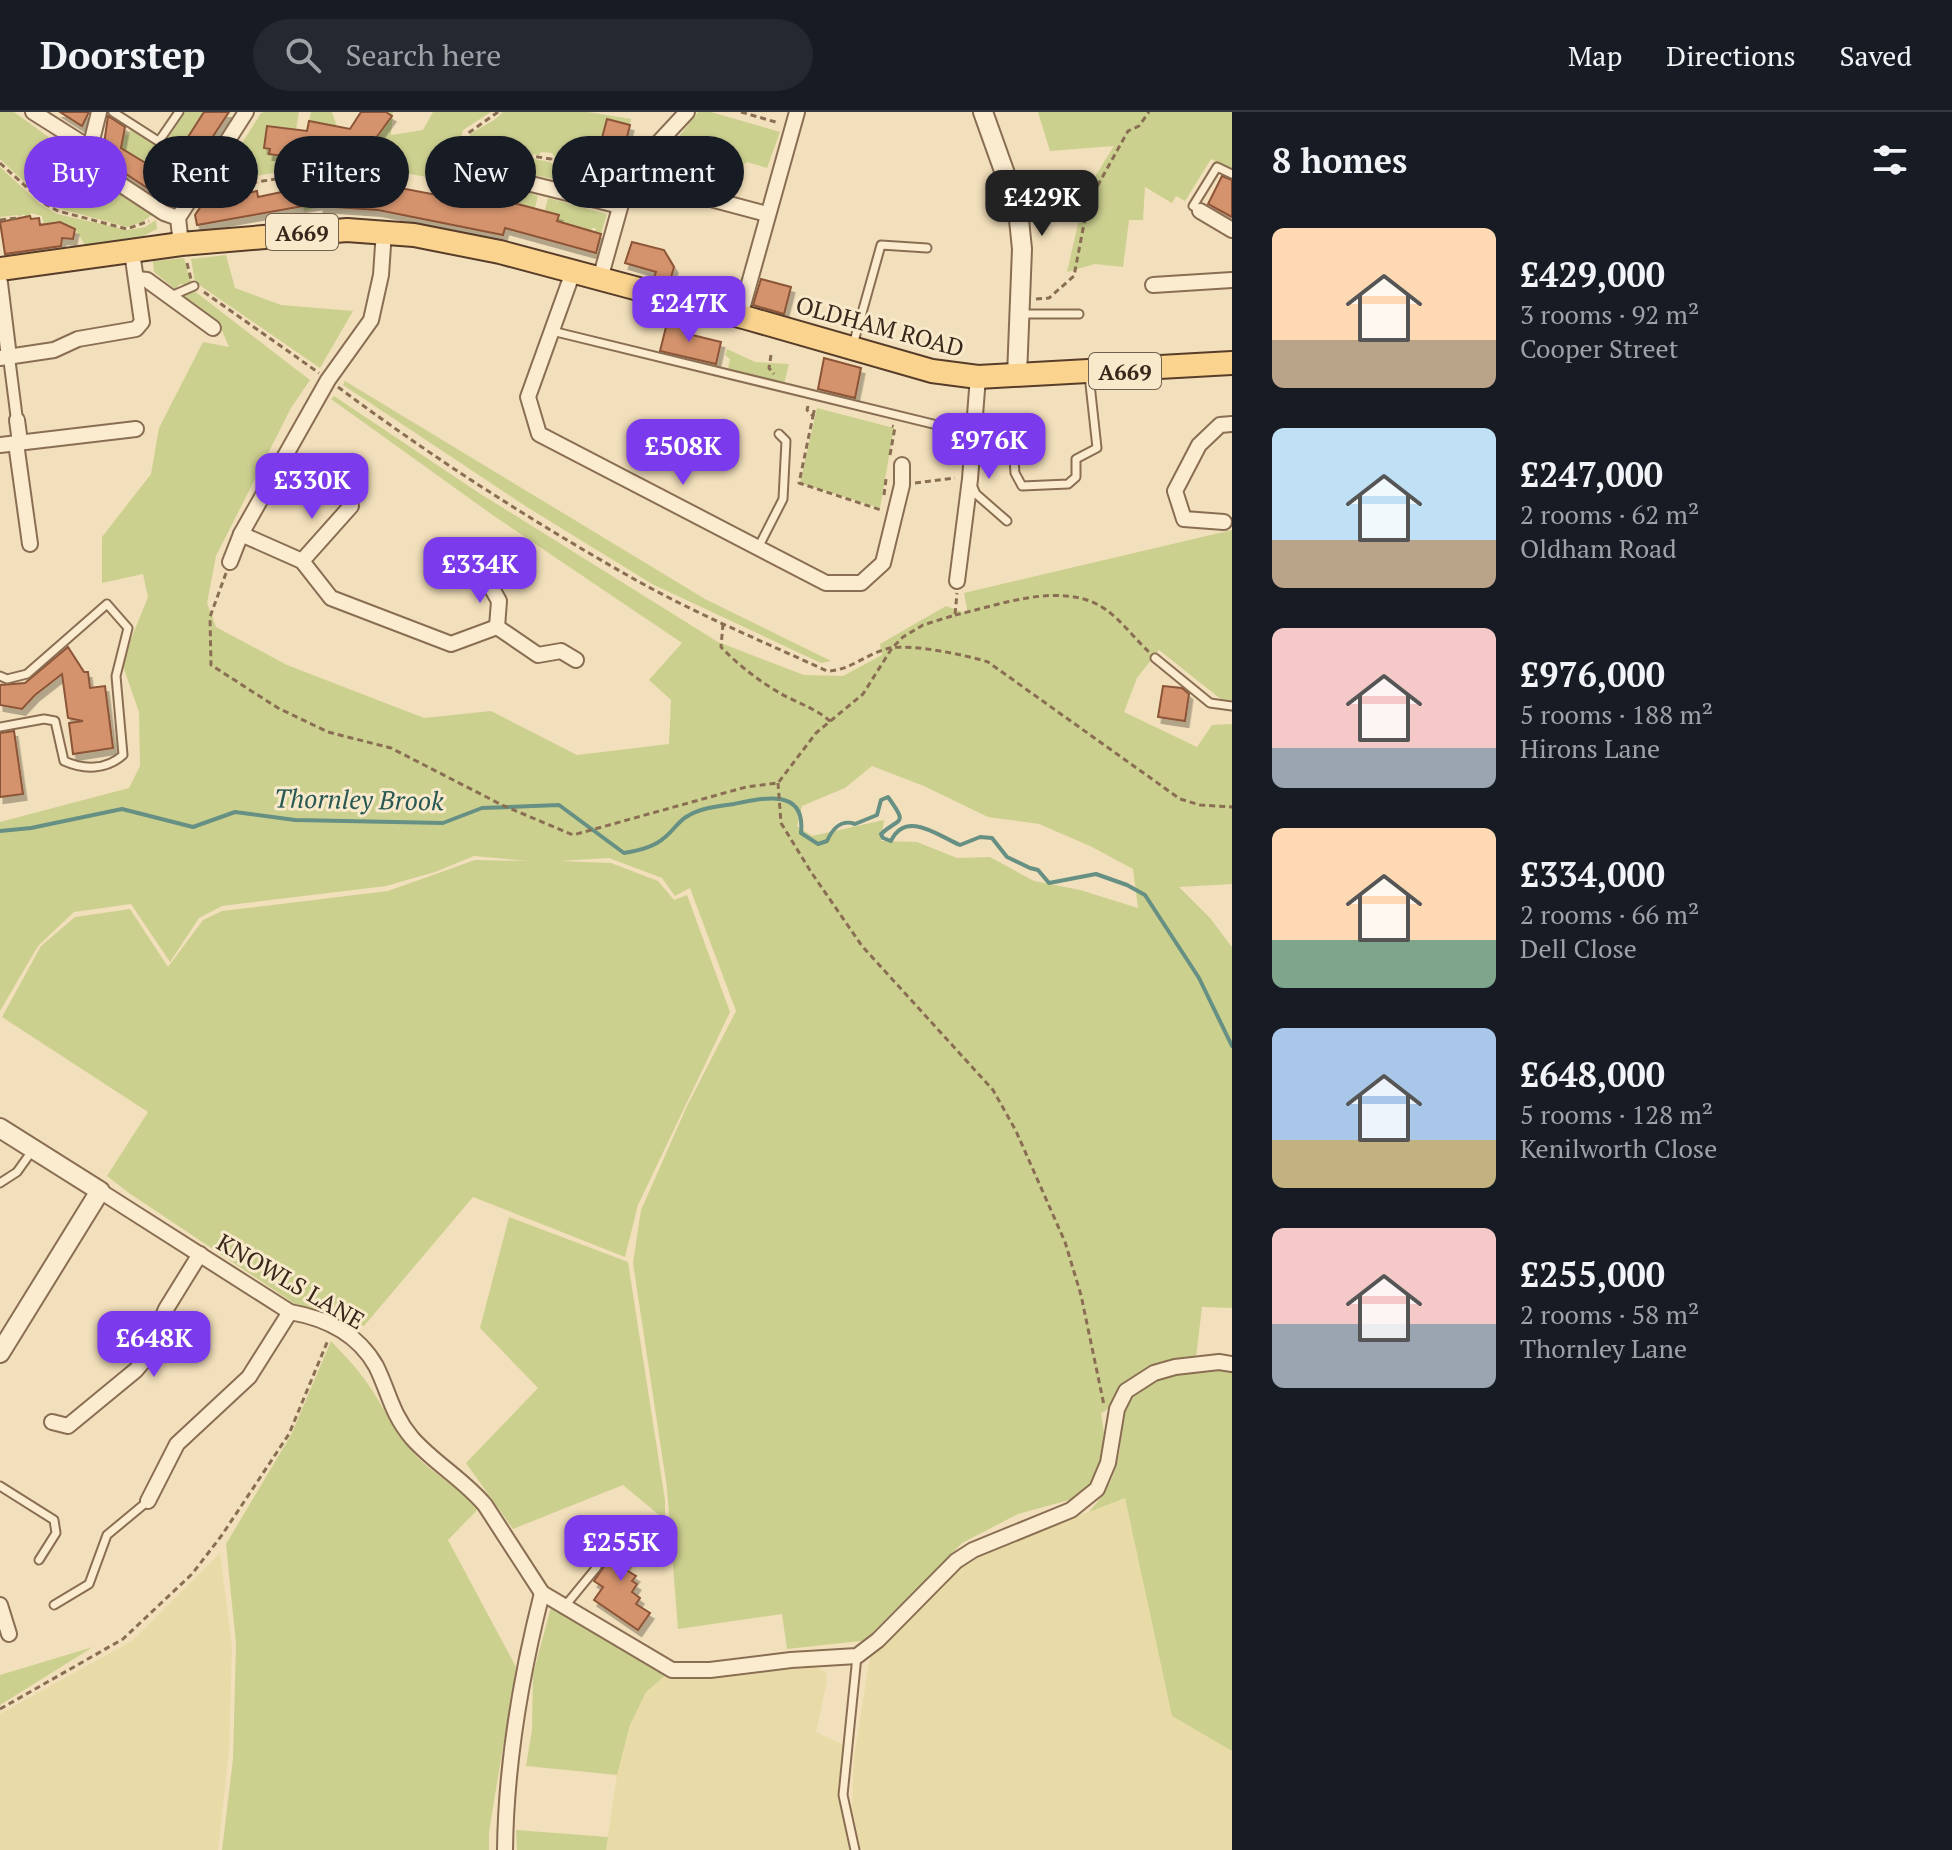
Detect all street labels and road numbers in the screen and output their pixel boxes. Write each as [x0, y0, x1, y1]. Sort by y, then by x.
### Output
road number: A669 [266, 214, 338, 250]
street label: OLDHAM ROAD [792, 288, 968, 364]
road number: A669 [1089, 353, 1161, 389]
street label: KNOWLS LANE [211, 1226, 371, 1336]

